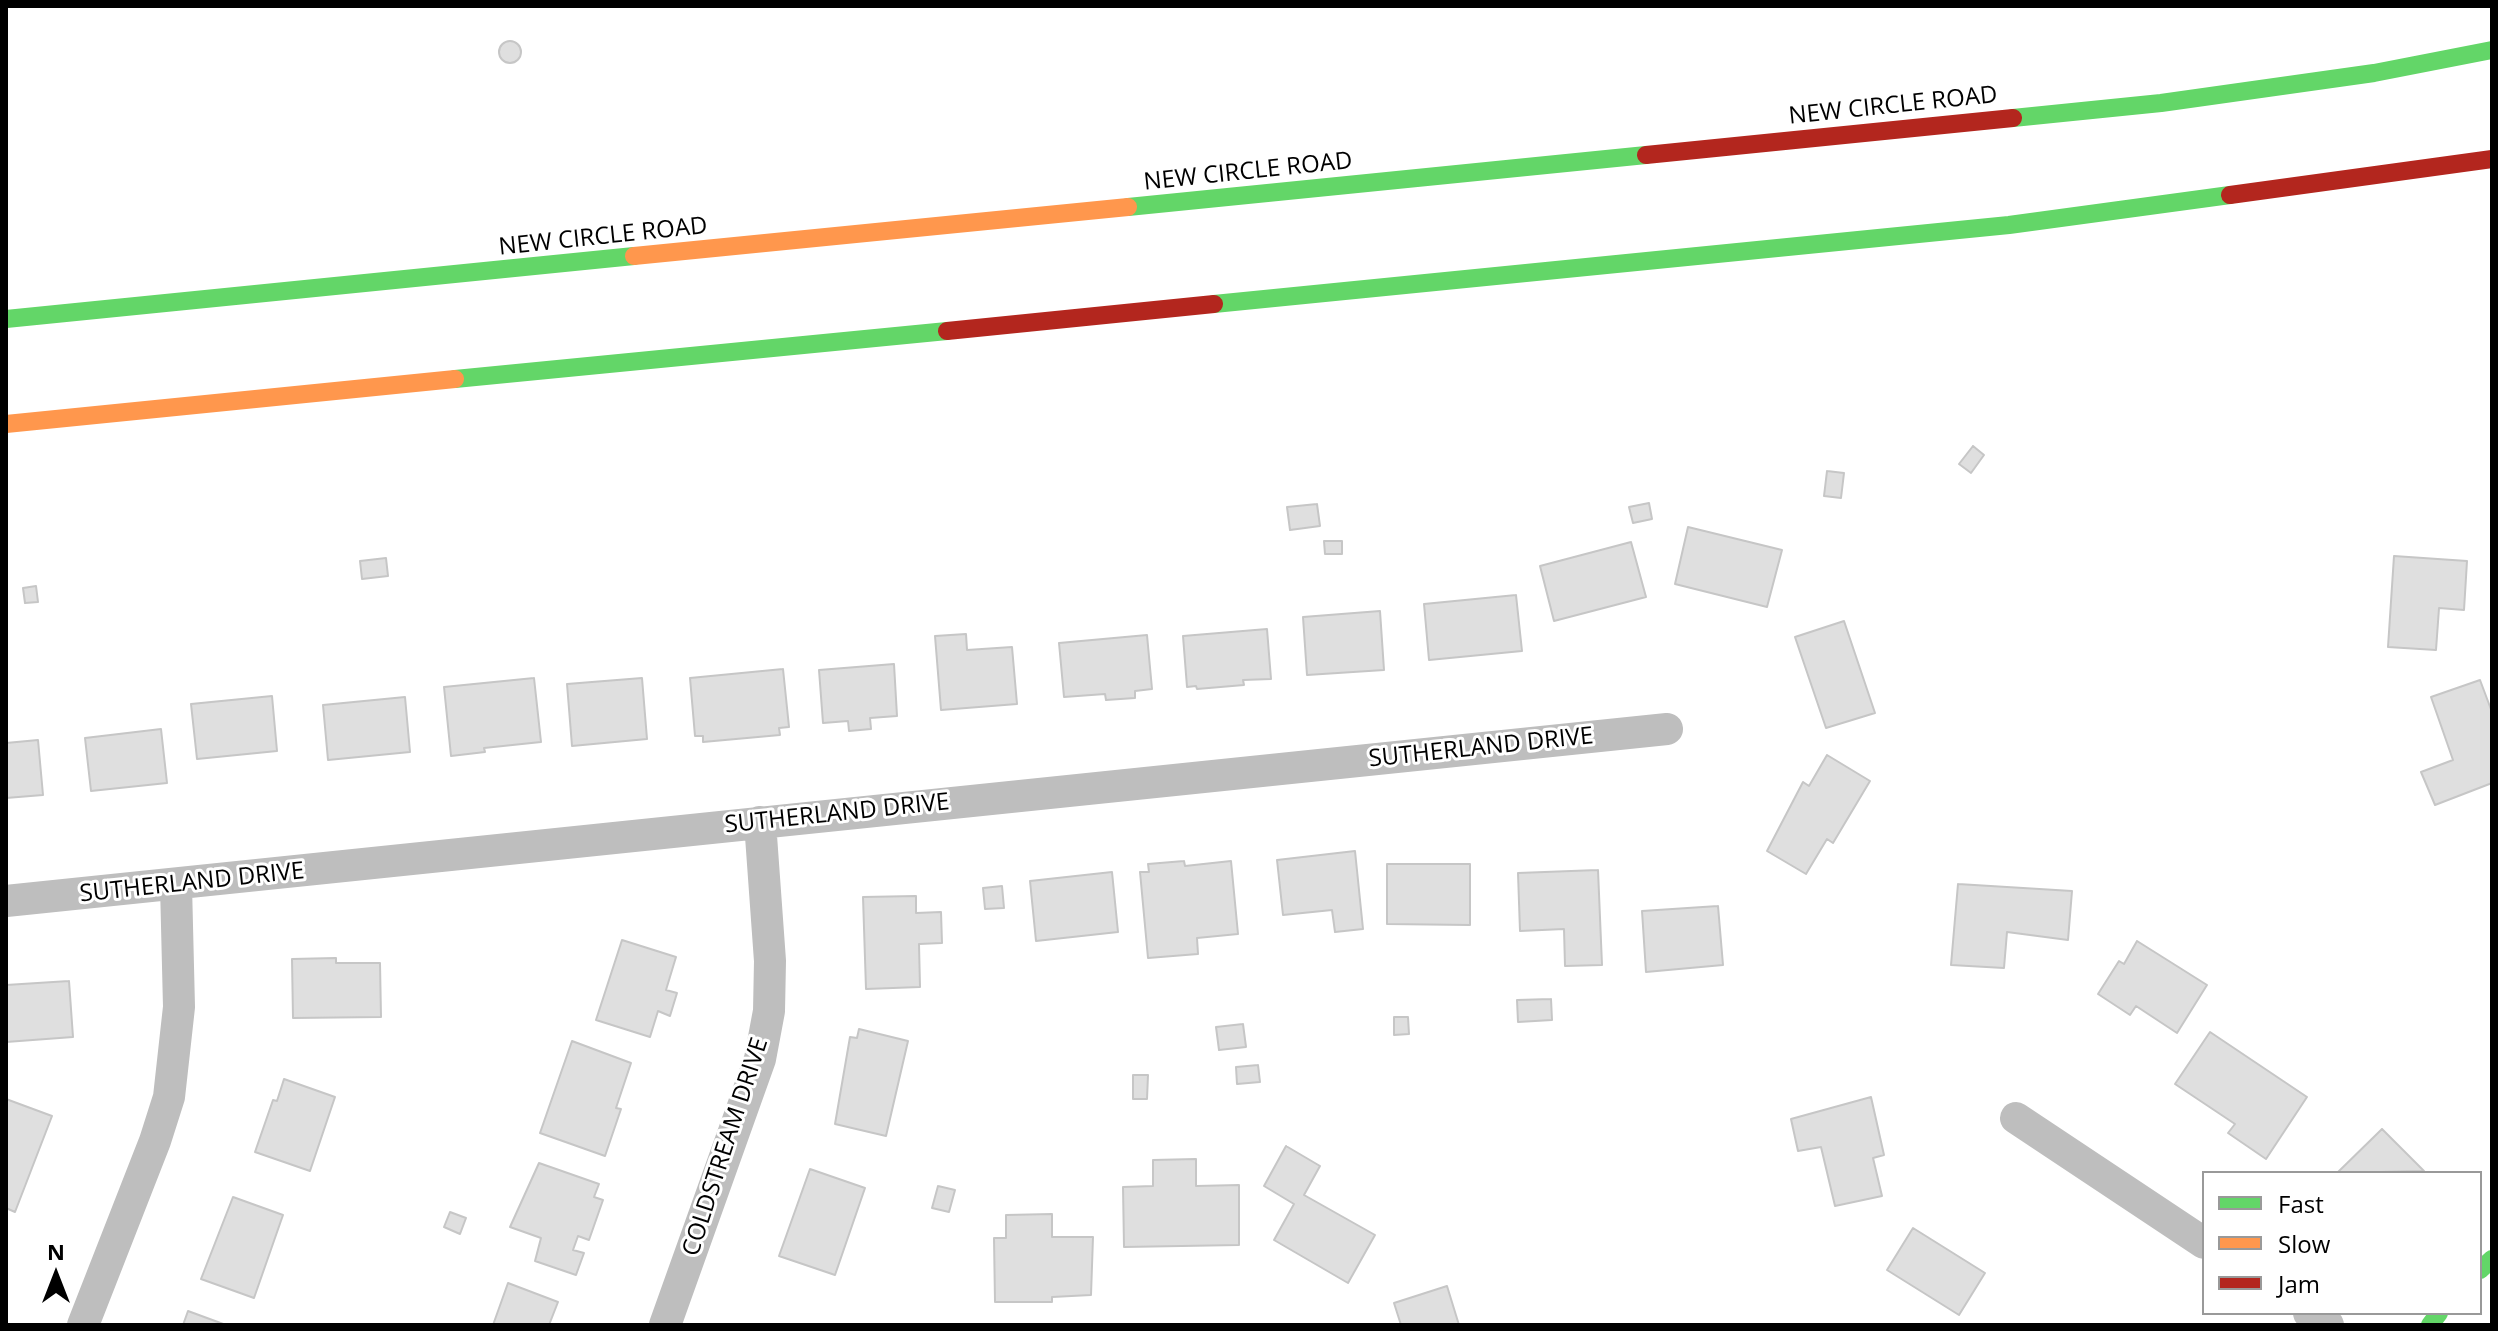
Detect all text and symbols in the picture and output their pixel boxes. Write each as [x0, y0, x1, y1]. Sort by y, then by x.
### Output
street label: NEW CIRCLE ROAD [1787, 81, 1999, 131]
street label: NEW CIRCLE ROAD [1142, 147, 1354, 197]
street label: NEW CIRCLE ROAD [497, 212, 709, 262]
street label: SUTHERLAND DRIVE [1367, 722, 1595, 774]
street label: SUTHERLAND DRIVE [723, 788, 951, 840]
street label: SUTHERLAND DRIVE [78, 857, 306, 909]
street label: COLDSTREAM DRIVE [677, 1034, 775, 1260]
legend [2202, 1171, 2482, 1315]
text: Fast [2278, 1187, 2324, 1220]
text: Slow [2278, 1227, 2330, 1260]
north arrow [16, 1235, 96, 1315]
text: N [47, 1236, 65, 1266]
text: Jam [2278, 1267, 2320, 1300]

